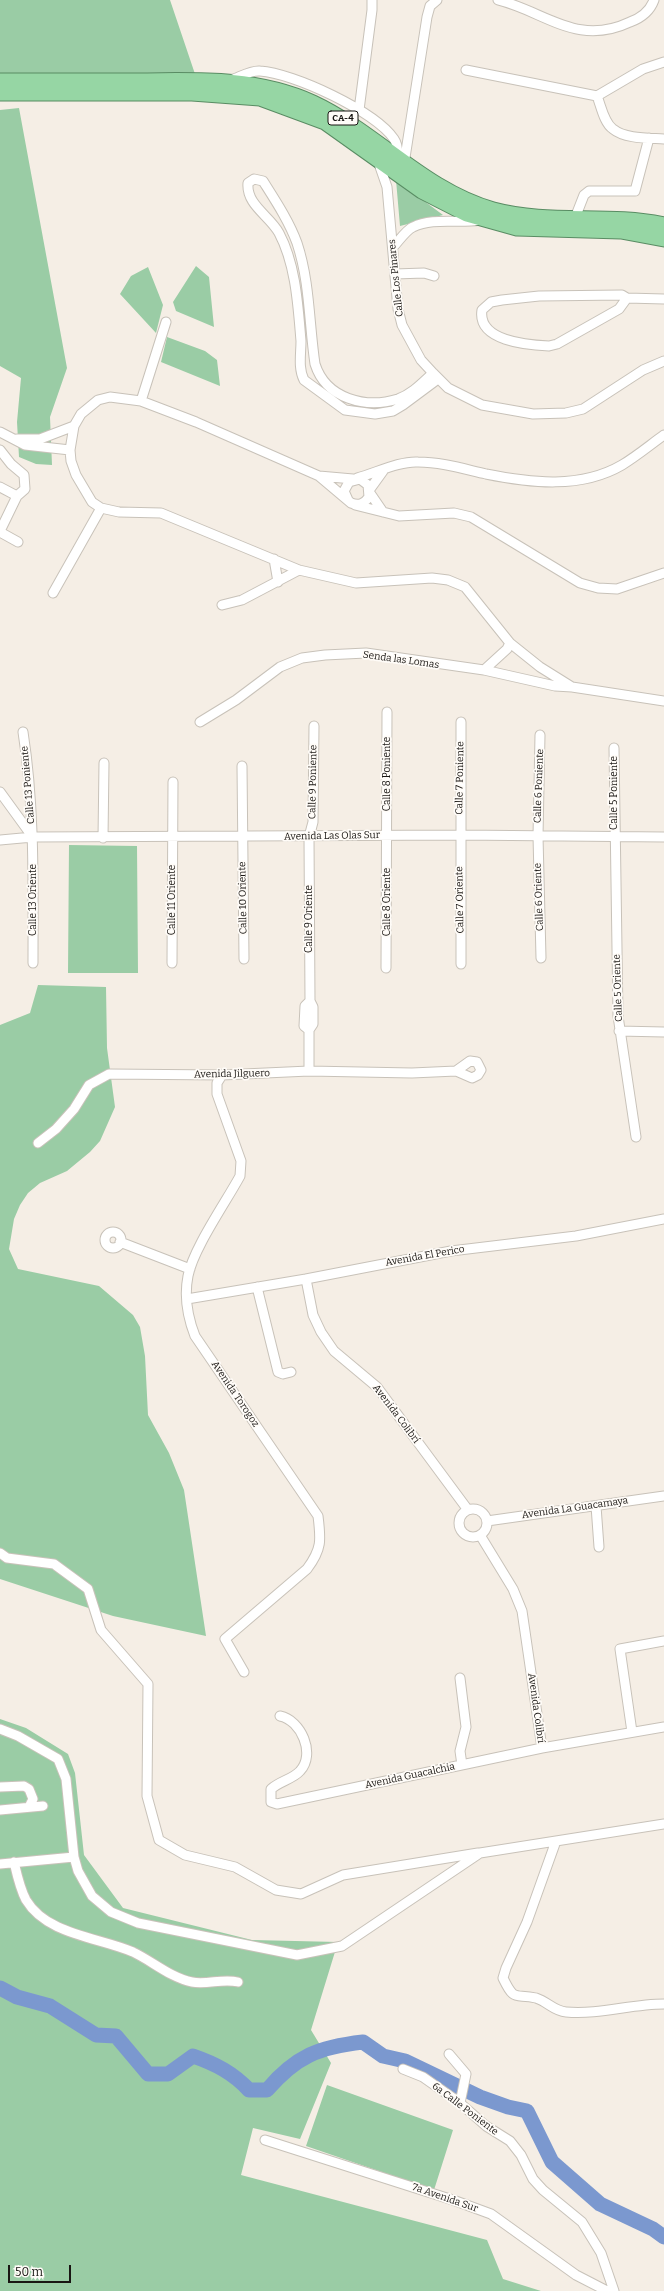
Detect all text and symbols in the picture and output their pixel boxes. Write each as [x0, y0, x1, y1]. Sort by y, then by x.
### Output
road number: CA-4 [328, 111, 358, 125]
street label: Calle Los Pinares [386, 239, 406, 317]
street label: Senda las Lomas [362, 649, 440, 671]
street label: Calle 8 Poniente [381, 737, 393, 811]
street label: Calle 7 Poniente [453, 741, 467, 815]
street label: Calle 13 Poniente [19, 745, 37, 825]
street label: Calle 9 Poniente [306, 745, 320, 819]
street label: Calle 6 Poniente [532, 749, 546, 823]
street label: Calle 5 Poniente [608, 756, 620, 830]
street label: Avenida Las Olas Sur [284, 829, 380, 843]
street label: Calle 10 Oriente [236, 862, 250, 934]
street label: Calle 6 Oriente [532, 863, 546, 931]
street label: Calle 13 Oriente [27, 864, 39, 936]
street label: Calle 11 Oriente [166, 865, 178, 935]
street label: Calle 7 Oriente [453, 866, 467, 934]
street label: Calle 8 Oriente [381, 868, 393, 936]
street label: Calle 9 Oriente [303, 885, 315, 953]
street label: Calle 5 Oriente [611, 954, 625, 1022]
street label: Avenida Jilguero [194, 1067, 270, 1081]
street label: Avenida El Perico [385, 1243, 465, 1269]
street label: Avenida Torogoz [209, 1359, 261, 1429]
street label: Avenida Colibrí [370, 1382, 422, 1446]
street label: Avenida La Guacamaya [521, 1495, 629, 1521]
street label: Avenida Colibrí [525, 1672, 547, 1744]
street label: Avenida Guacalchia [364, 1761, 456, 1791]
street label: 6a Calle Poniente [429, 2080, 501, 2138]
street label: 7a Avenida Sur [411, 2181, 479, 2215]
scale bar [10, 2257, 73, 2283]
text: 50 m [15, 2265, 43, 2279]

